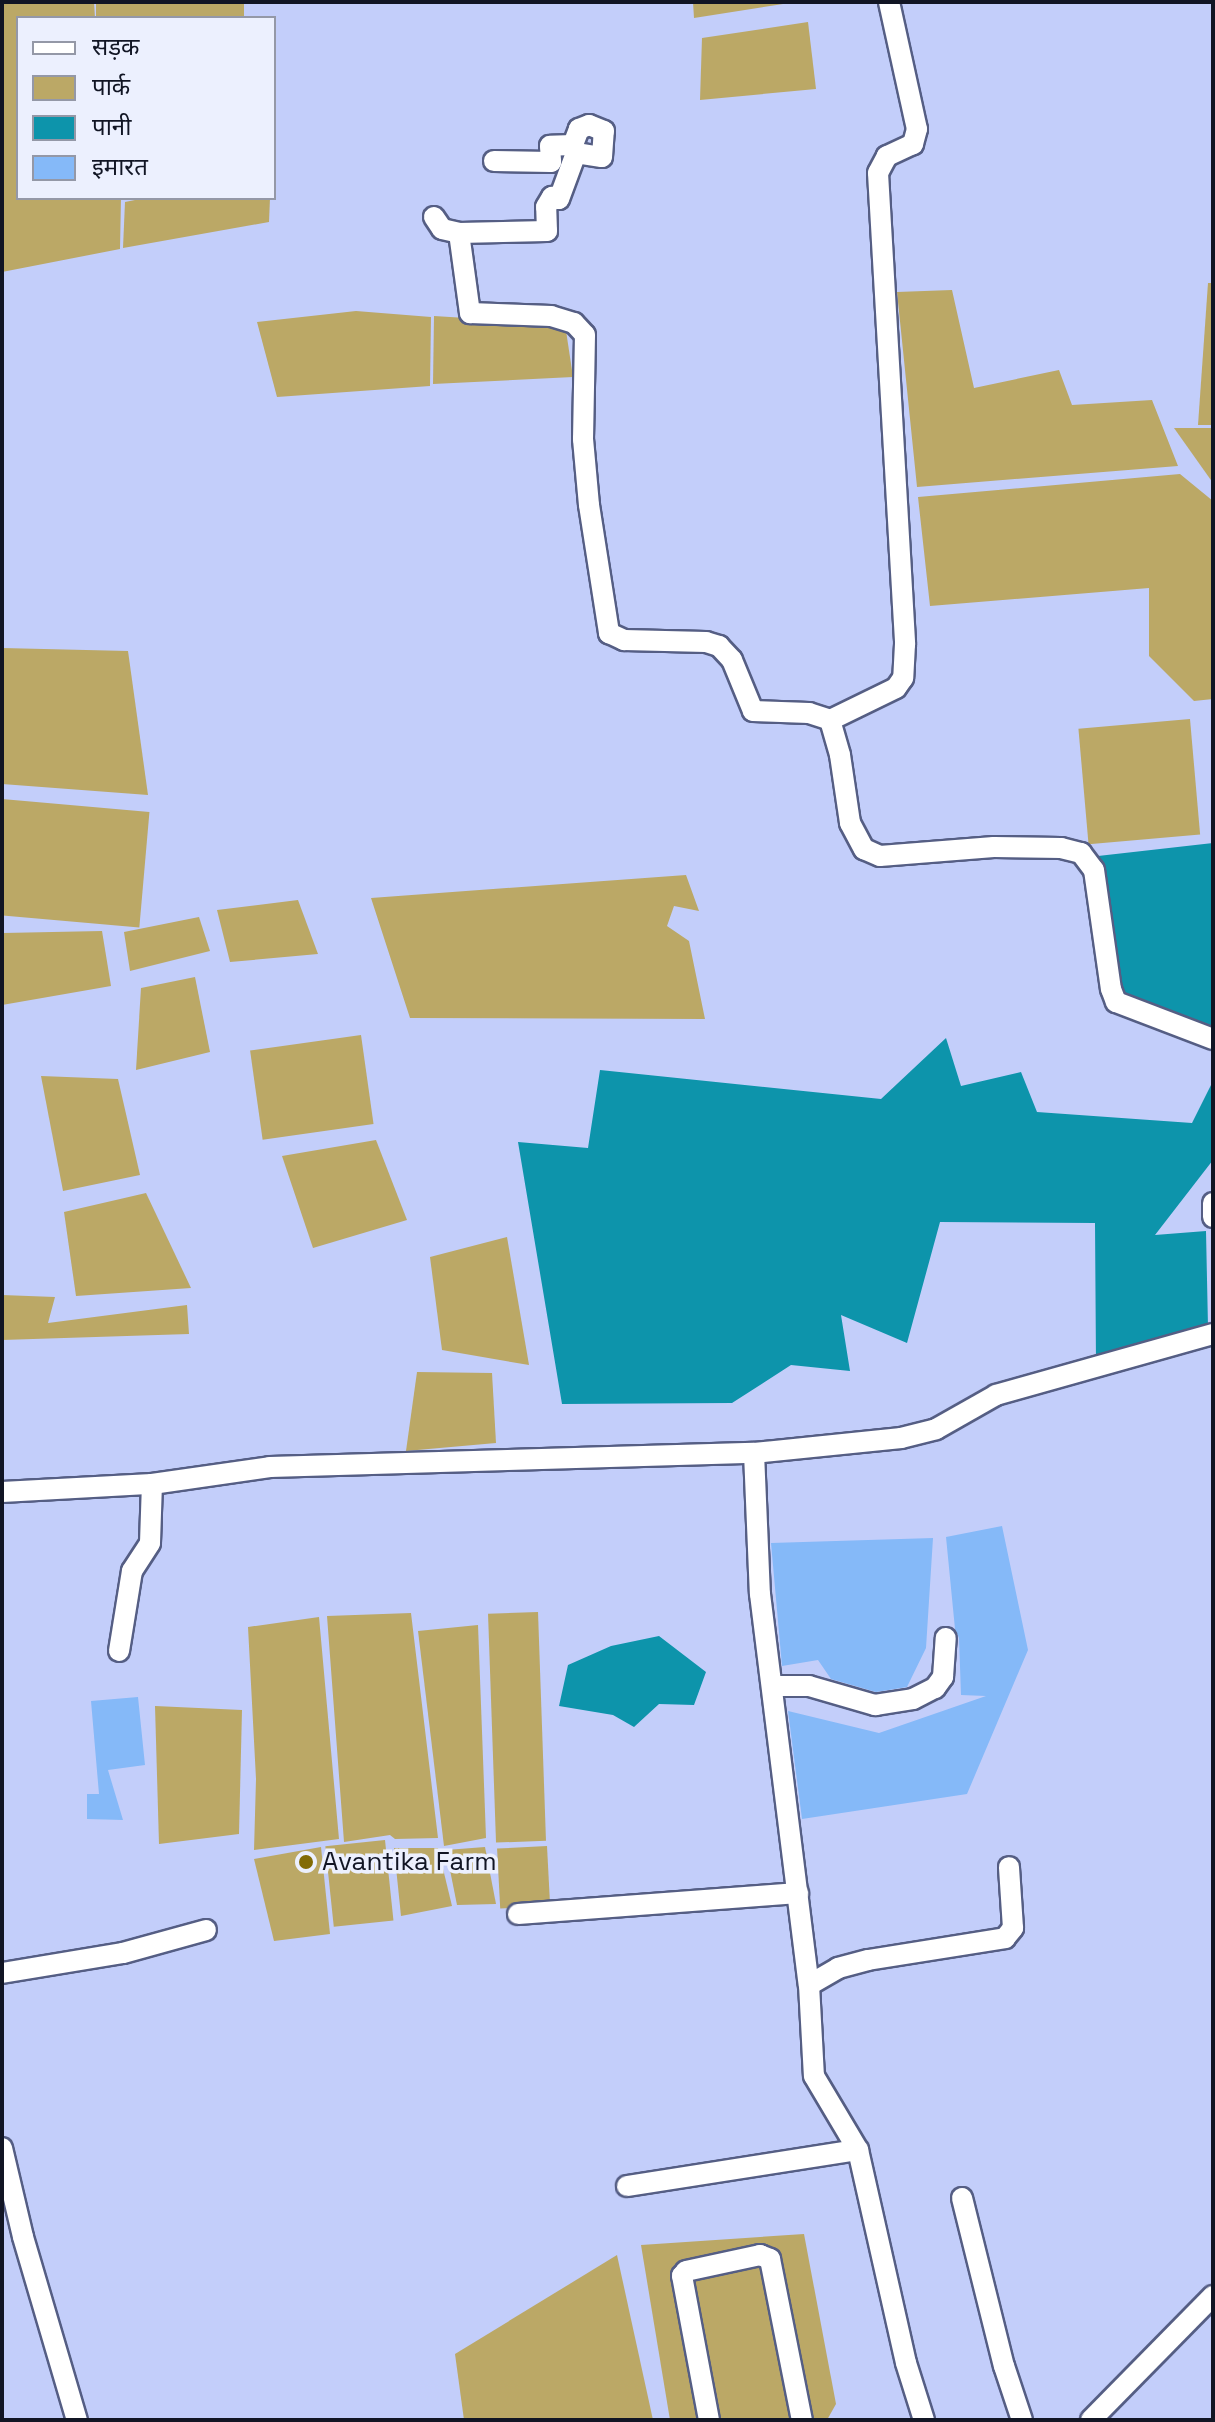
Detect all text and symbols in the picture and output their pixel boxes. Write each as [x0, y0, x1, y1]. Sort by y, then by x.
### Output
legend [16, 16, 276, 200]
text: सड़क [92, 31, 140, 62]
text: पार्क [92, 71, 130, 102]
text: पानी [92, 111, 131, 142]
text: इमारत [92, 151, 148, 182]
place label: Avantika Farm [322, 1846, 497, 1878]
marker: Avantika Farm [297, 1853, 315, 1871]

